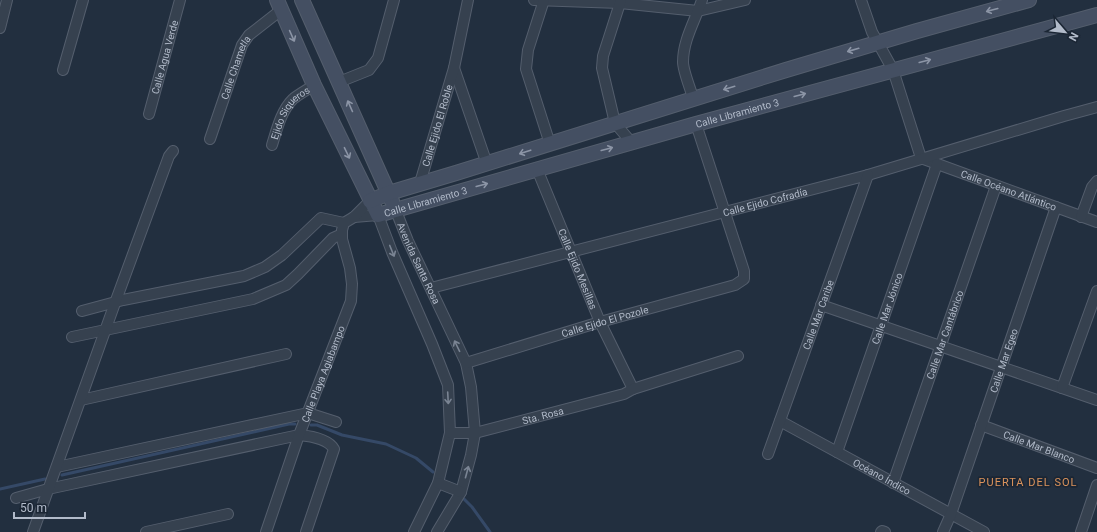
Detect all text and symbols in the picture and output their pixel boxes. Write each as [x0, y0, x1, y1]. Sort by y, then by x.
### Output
one-way arrow [985, 7, 998, 14]
north arrow [1045, 12, 1085, 52]
street label: Calle Agua Verde [150, 19, 180, 95]
one-way arrow [289, 29, 296, 41]
text: N [1066, 30, 1081, 43]
street label: Calle Chametla [219, 34, 253, 101]
one-way arrow [847, 47, 860, 54]
one-way arrow [919, 57, 932, 64]
street label: Calle Ejido El Roble [420, 83, 455, 168]
street label: Ejido Siqueros [269, 84, 312, 141]
one-way arrow [723, 84, 735, 92]
one-way arrow [793, 91, 806, 98]
street label: Calle Libramiento 3 [694, 97, 780, 130]
one-way arrow [346, 100, 353, 112]
one-way arrow [601, 145, 614, 152]
one-way arrow [344, 147, 351, 159]
one-way arrow [518, 149, 531, 156]
street label: Calle Océano Atlántico [959, 168, 1058, 213]
one-way arrow [476, 181, 489, 188]
street label: Calle Libramiento 3 [383, 185, 468, 219]
street label: Calle Ejido Cofradía [722, 186, 809, 218]
street label: Avenida Santa Rosa [395, 221, 442, 306]
street label: Calle Ejido Mesillas [556, 227, 599, 311]
one-way arrow [388, 245, 396, 257]
street label: Calle Mar Jónico [870, 271, 905, 346]
street label: Calle Mar Caribe [801, 278, 836, 351]
street label: Calle Mar Cantábrico [924, 289, 965, 381]
street label: Calle Ejido El Pozole [560, 304, 650, 339]
street label: Calle Playa Agiabampo [299, 324, 347, 424]
street label: Calle Mar Egeo [988, 327, 1020, 394]
one-way arrow [453, 340, 460, 352]
one-way arrow [445, 391, 452, 404]
street label: Sta. Rosa [521, 405, 565, 426]
street label: Calle Mar Blanco [1002, 429, 1076, 465]
street label: Océano Índico [851, 457, 913, 497]
one-way arrow [463, 466, 471, 479]
district label: PUERTA DEL SOL [979, 476, 1077, 489]
scale bar [14, 494, 85, 520]
text: 50 m [20, 501, 47, 515]

